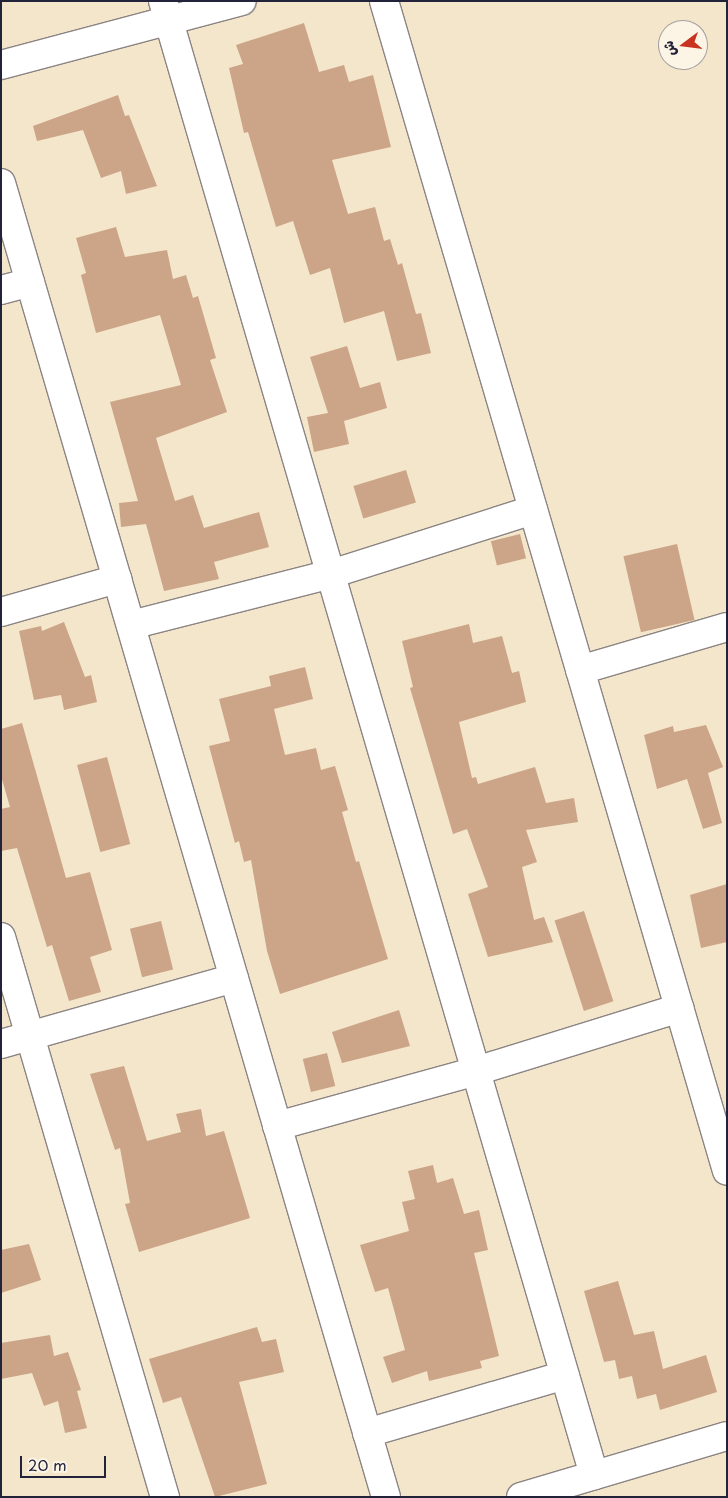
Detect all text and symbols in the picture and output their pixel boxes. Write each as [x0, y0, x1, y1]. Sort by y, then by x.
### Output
north arrow [658, 20, 708, 70]
text: ش [657, 39, 681, 59]
scale bar [22, 1446, 109, 1478]
text: 20 m [28, 1453, 67, 1476]

